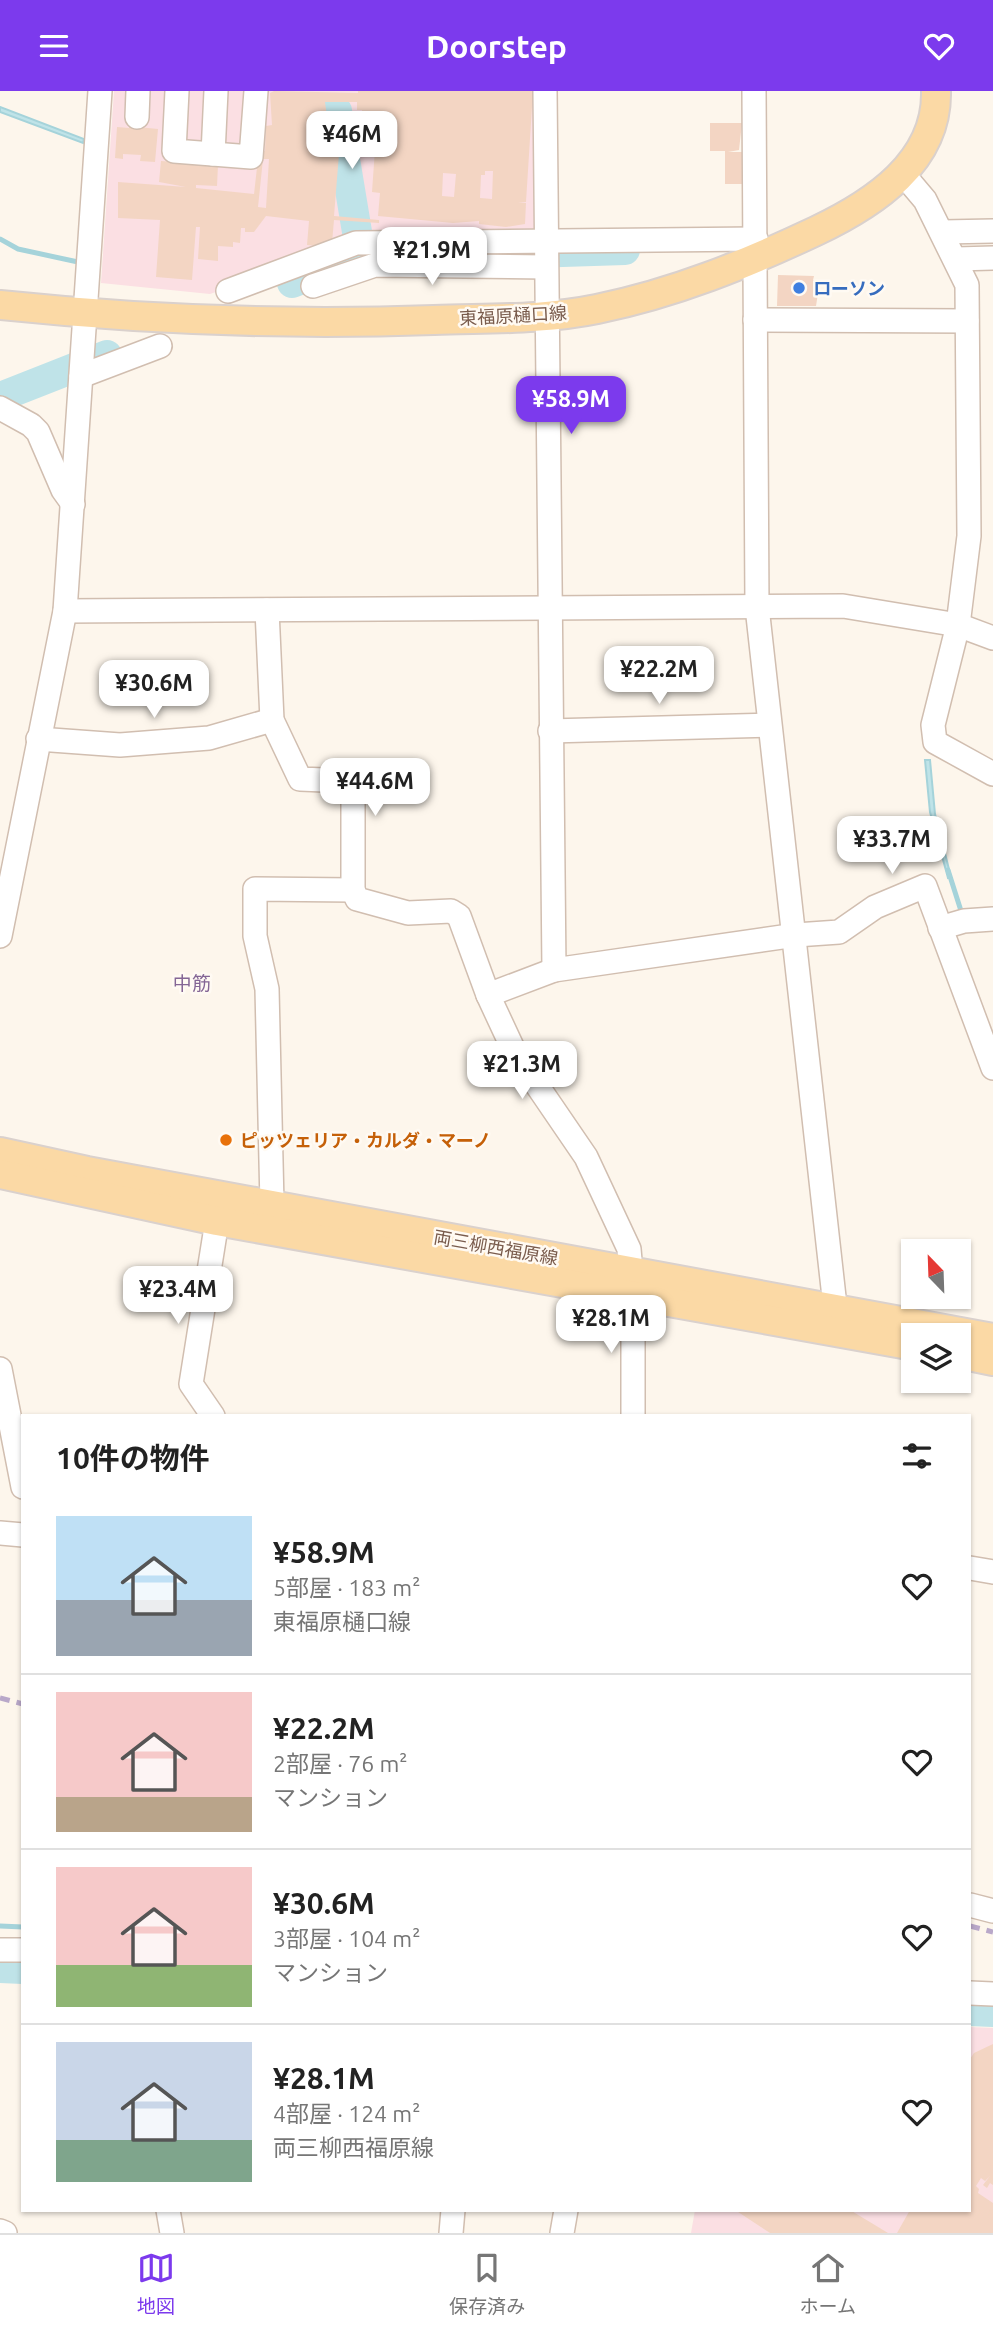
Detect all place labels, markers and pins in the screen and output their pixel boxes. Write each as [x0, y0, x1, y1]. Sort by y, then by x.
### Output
pin: ¥46M [311, 111, 393, 171]
pin: ¥21.9M [375, 227, 489, 287]
place label: ローソン [813, 278, 885, 298]
marker: ローソン [791, 280, 807, 296]
pin: ¥58.9M [514, 377, 628, 436]
pin: ¥22.2M [602, 647, 716, 706]
pin: ¥30.6M [97, 661, 211, 720]
pin: ¥44.6M [318, 759, 432, 818]
pin: ¥33.7M [835, 817, 949, 876]
pin: ¥21.3M [465, 1041, 579, 1101]
place label: ピッツェリア・カルダ・マーノ [240, 1130, 491, 1150]
marker: ピッツェリア・カルダ・マーノ [218, 1132, 234, 1148]
pin: ¥23.4M [121, 1267, 235, 1326]
pin: ¥28.1M [554, 1295, 668, 1355]

